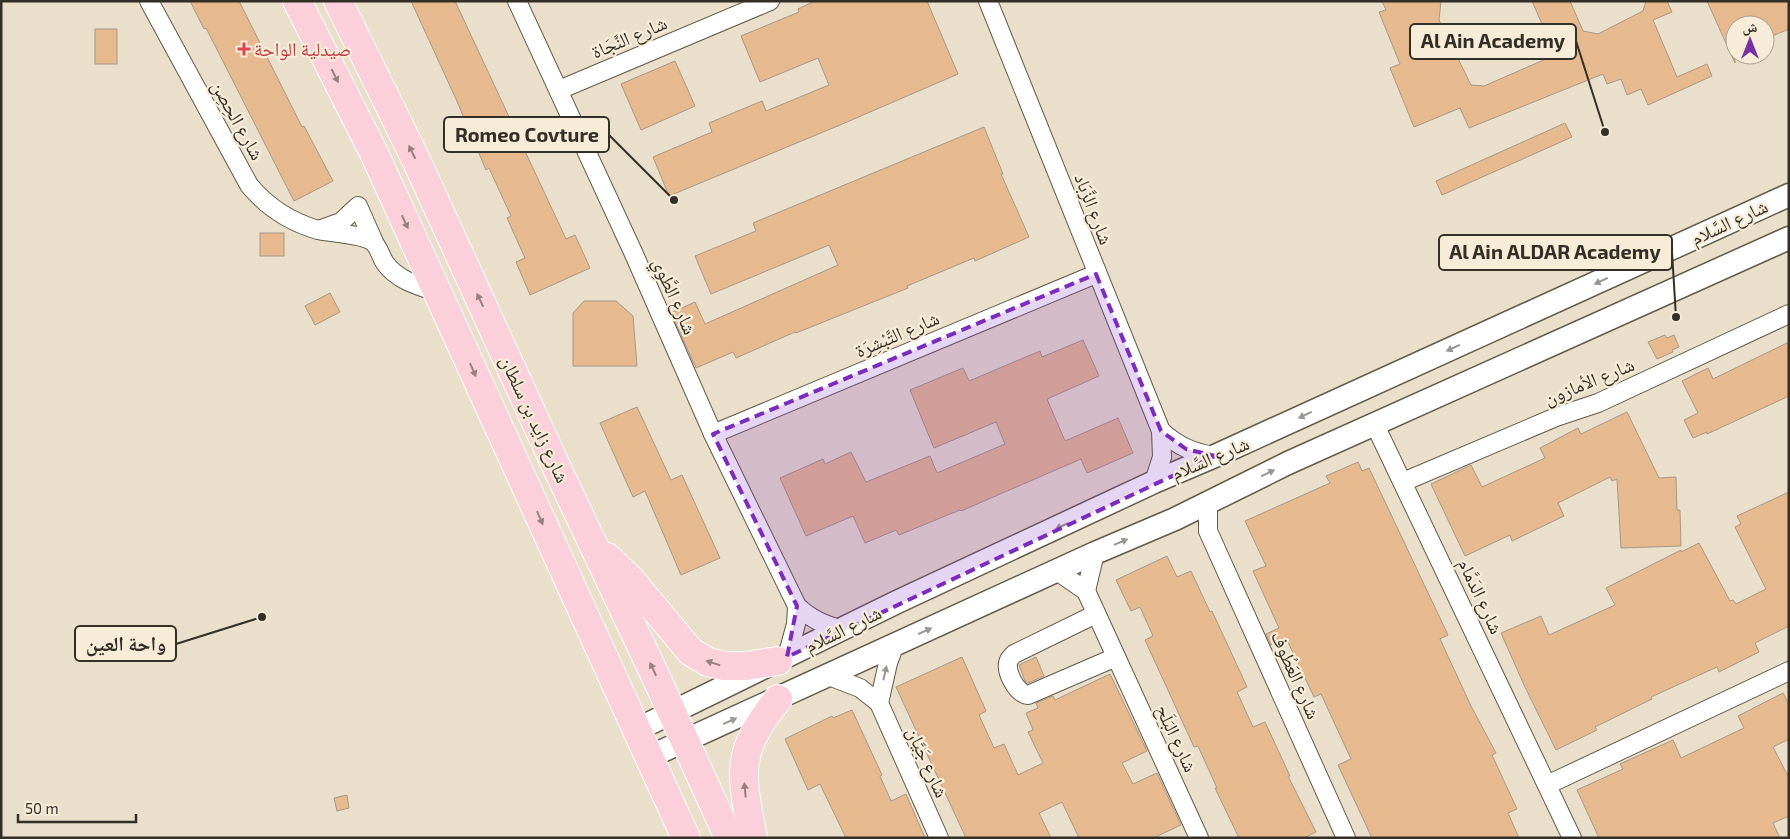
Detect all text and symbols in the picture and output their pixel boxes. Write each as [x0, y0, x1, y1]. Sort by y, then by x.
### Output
street label: شارع النَّجَاة [588, 10, 670, 64]
north arrow [1725, 15, 1775, 65]
text: ش [1743, 18, 1758, 36]
callout: Al Ain Academy [1410, 24, 1576, 59]
text: Al Ain Academy [1421, 28, 1566, 53]
place label: صيدلية الواحة [254, 37, 351, 61]
marker: صيدلية الواحة [238, 43, 250, 55]
one-way arrow [331, 69, 339, 83]
street label: شارع الحِصِن [206, 76, 270, 164]
callout: Romeo Covture [444, 117, 609, 152]
text: Romeo Covture [455, 122, 599, 146]
one-way arrow [408, 145, 416, 159]
street label: شارع الزَّبَاد [1069, 170, 1119, 248]
street label: شارع السَّلام [1687, 194, 1772, 252]
one-way arrow [402, 215, 410, 229]
callout: Al Ain ALDAR Academy [1439, 235, 1672, 270]
text: Al Ain ALDAR Academy [1449, 239, 1661, 264]
street label: شارع الطَّوِي [644, 254, 703, 340]
one-way arrow [1594, 277, 1608, 285]
one-way arrow [476, 293, 484, 307]
street label: شارع التَّبْشِرَة [851, 306, 943, 363]
one-way arrow [1446, 344, 1460, 352]
street label: شارع زايد بن سلطان [495, 352, 575, 486]
street label: شارع الأمازون [1540, 352, 1638, 410]
one-way arrow [469, 363, 477, 377]
one-way arrow [1298, 412, 1312, 420]
street label: شارع السَّلام [1167, 431, 1253, 487]
one-way arrow [1261, 469, 1275, 477]
one-way arrow [536, 511, 544, 525]
one-way arrow [1055, 522, 1069, 530]
one-way arrow [1114, 538, 1129, 546]
street label: شارع الدَمَّام [1451, 554, 1509, 638]
street label: شارع السَّلام [801, 600, 886, 660]
callout: واحة العين [75, 626, 176, 661]
one-way arrow [918, 626, 932, 634]
street label: شارع العَطُوف [1266, 627, 1326, 723]
text: واحة العين [86, 631, 166, 657]
one-way arrow [705, 658, 720, 666]
one-way arrow [648, 662, 656, 676]
one-way arrow [881, 666, 889, 681]
street label: شارع البَلَح [1150, 700, 1203, 776]
one-way arrow [723, 716, 737, 724]
street label: شارع جَيَّان [902, 723, 954, 801]
one-way arrow [741, 781, 749, 797]
scale bar [18, 792, 135, 824]
text: 50 m [25, 799, 59, 817]

